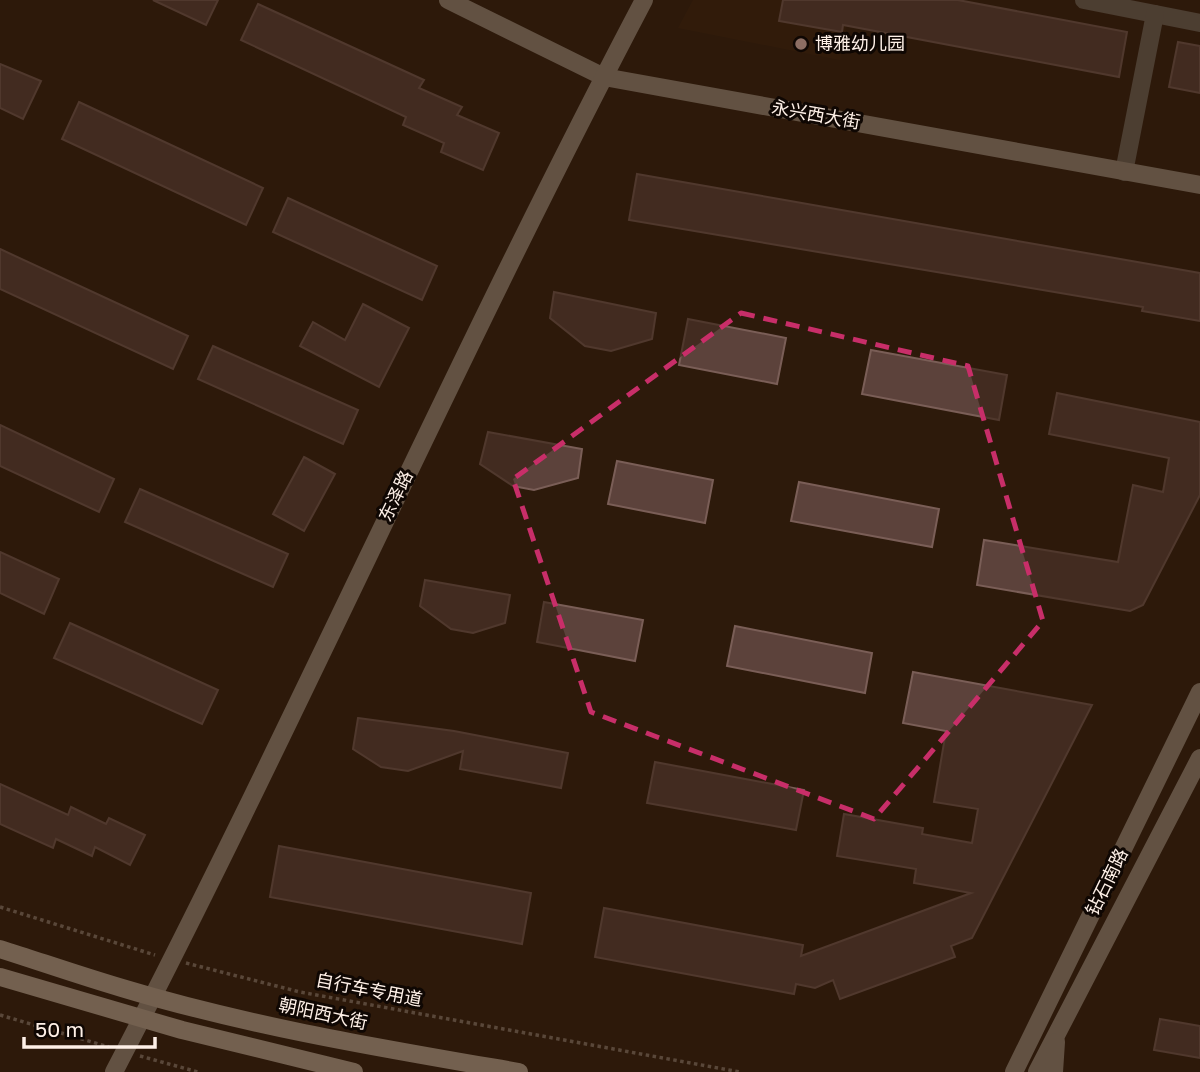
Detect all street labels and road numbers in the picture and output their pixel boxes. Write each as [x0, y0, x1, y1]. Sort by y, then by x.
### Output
street label: 永兴西大街 [770, 95, 862, 133]
street label: 东泽路 [373, 466, 417, 525]
street label: 钻石南路 [1080, 844, 1132, 919]
street label: 自行车专用道 [314, 968, 424, 1010]
street label: 朝阳西大街 [277, 993, 370, 1033]

